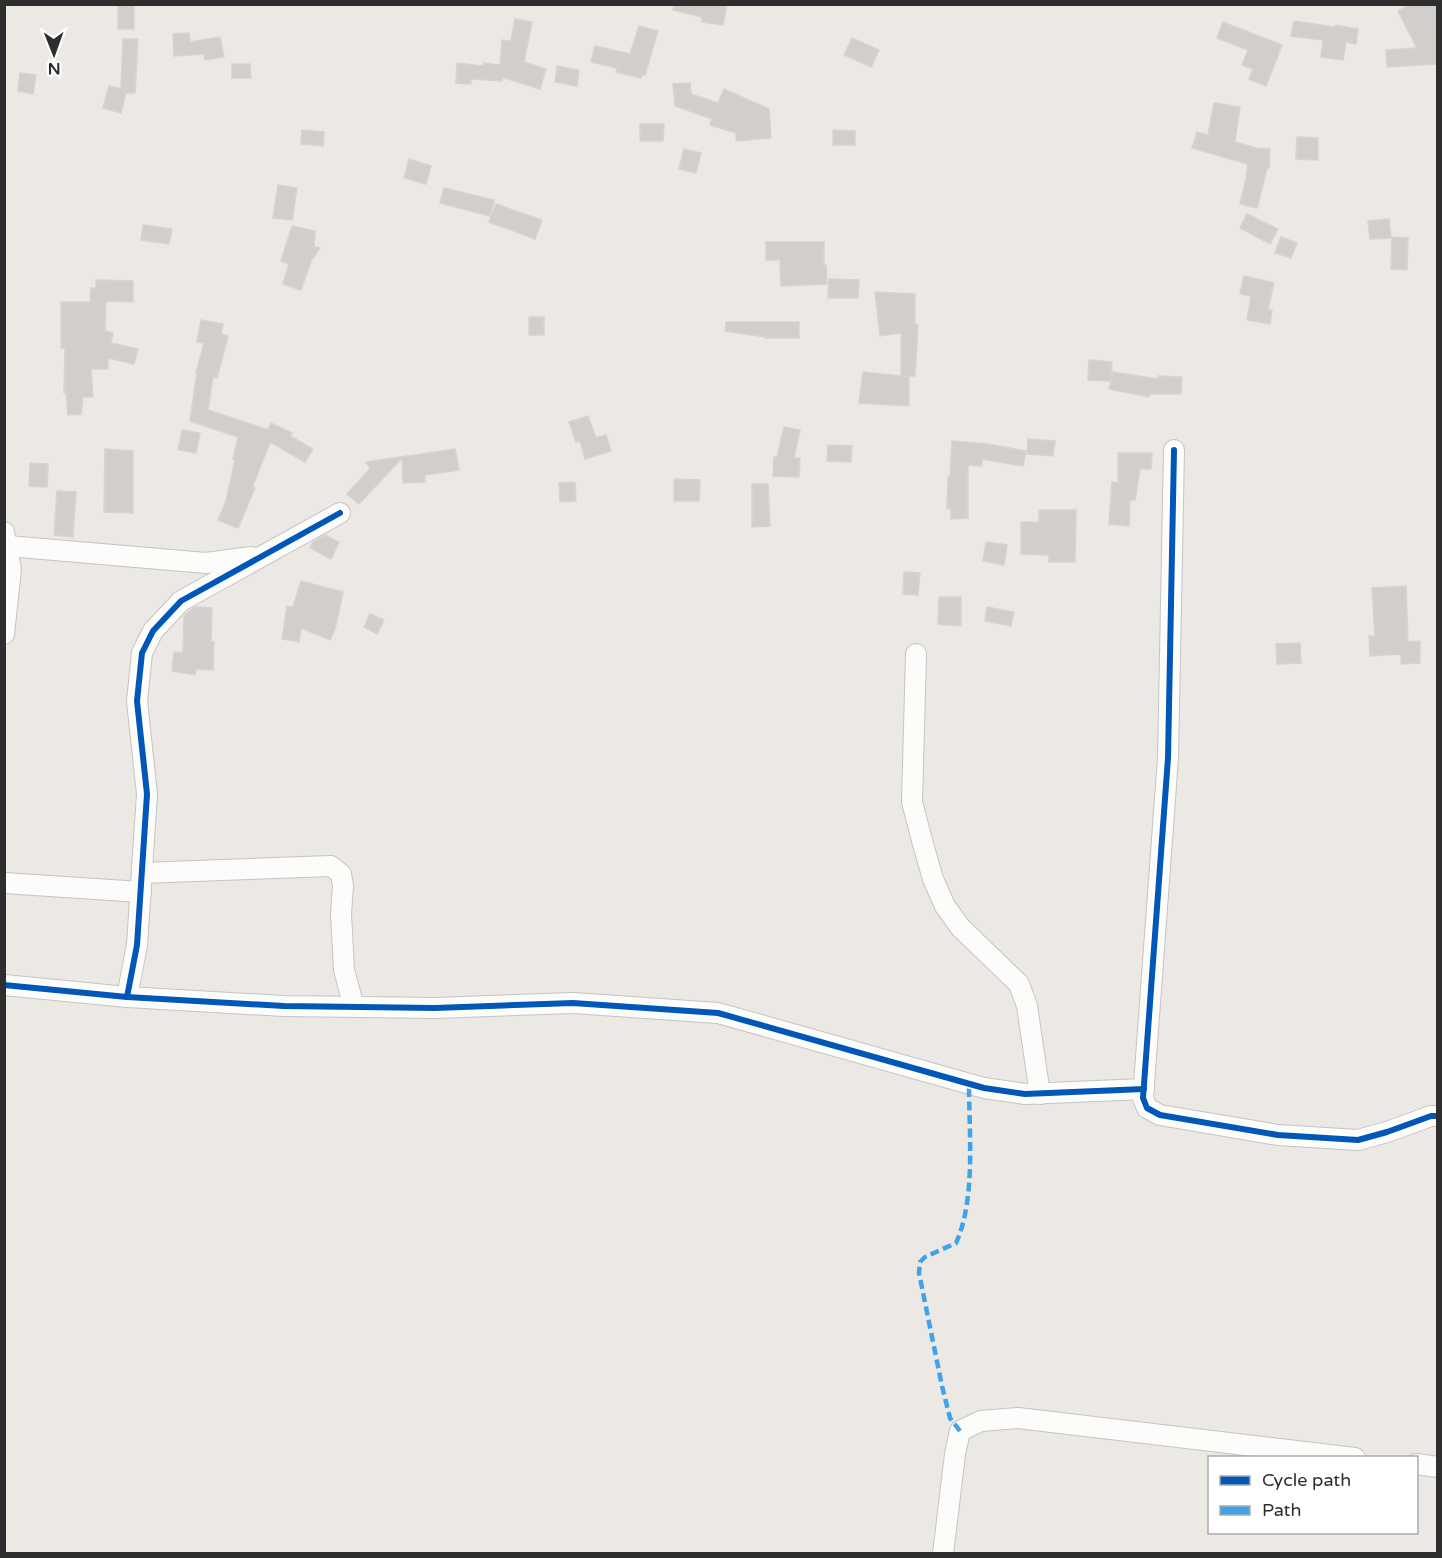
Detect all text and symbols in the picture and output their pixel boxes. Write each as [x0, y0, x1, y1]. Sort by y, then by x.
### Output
north arrow [24, 24, 84, 84]
text: N [48, 58, 61, 78]
legend [1208, 1456, 1418, 1534]
text: Cycle path [1262, 1469, 1351, 1491]
text: Path [1262, 1499, 1301, 1521]

